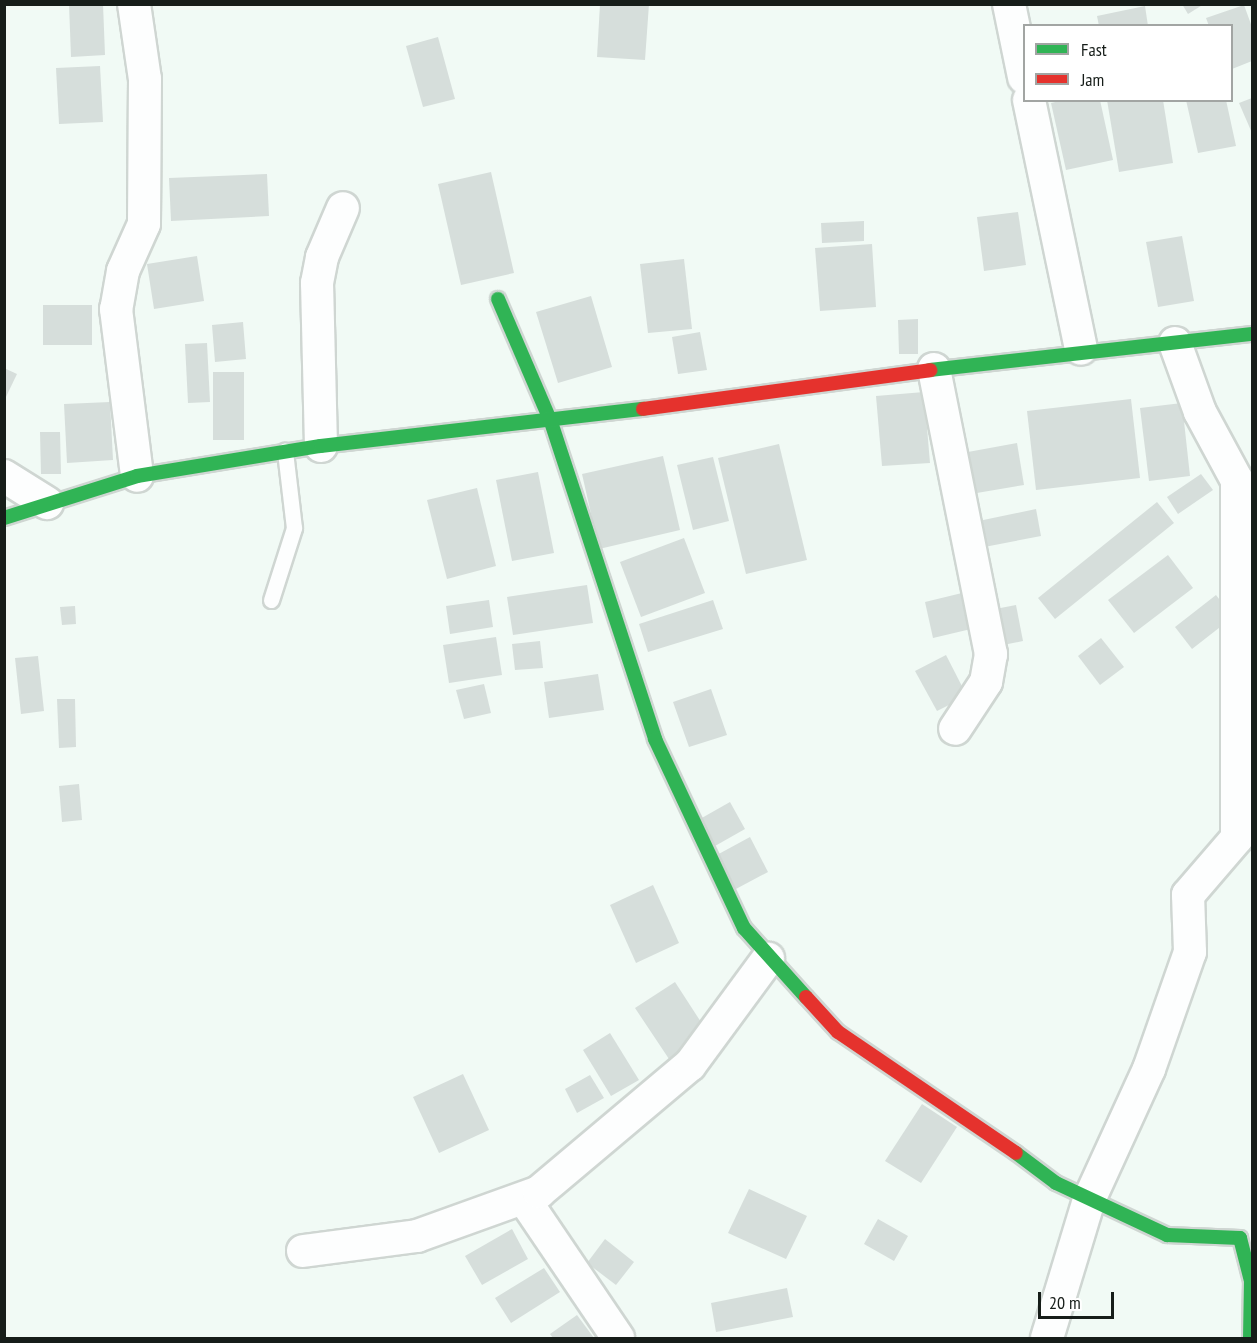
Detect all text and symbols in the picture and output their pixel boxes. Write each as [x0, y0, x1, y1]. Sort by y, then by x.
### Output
legend [1023, 24, 1233, 102]
text: Fast [1081, 38, 1107, 61]
text: Jam [1081, 68, 1104, 91]
scale bar [1041, 1280, 1118, 1318]
text: 20 m [1049, 1291, 1081, 1314]

